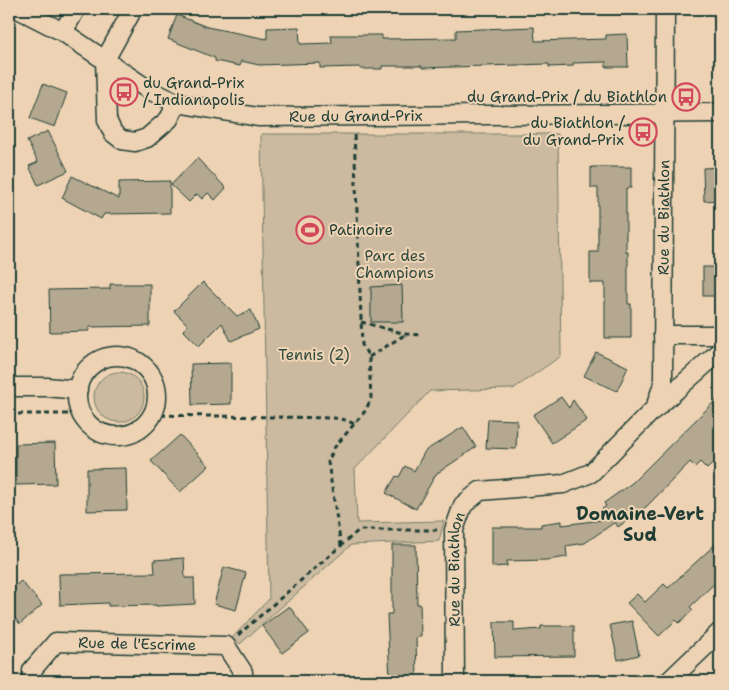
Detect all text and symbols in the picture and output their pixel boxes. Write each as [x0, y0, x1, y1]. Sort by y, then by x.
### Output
place label: du Grand-Prix / Indianapolis [143, 73, 245, 110]
bus stop icon: du Grand-Prix / Indianapolis [109, 77, 139, 107]
bus stop icon: du Grand-Prix / du Biathlon [671, 82, 701, 112]
place label: du Grand-Prix / du Biathlon [467, 87, 667, 107]
street label: Rue du Grand-Prix [289, 106, 423, 127]
place label: du Biathlon / du Grand-Prix [523, 113, 626, 150]
bus stop icon: du Biathlon / du Grand-Prix [628, 117, 658, 147]
street label: Rue du Biathlon [654, 160, 674, 275]
sports icon: Patinoire [295, 215, 325, 245]
place label: Patinoire [329, 220, 393, 240]
park label: Parc des Champions [356, 246, 434, 283]
park label: Tennis (2) [278, 345, 350, 365]
district label: Domaine-Vert Sud [576, 502, 704, 547]
street label: Rue du Biathlon [444, 509, 470, 627]
street label: Rue de l'Escrime [78, 633, 196, 655]

